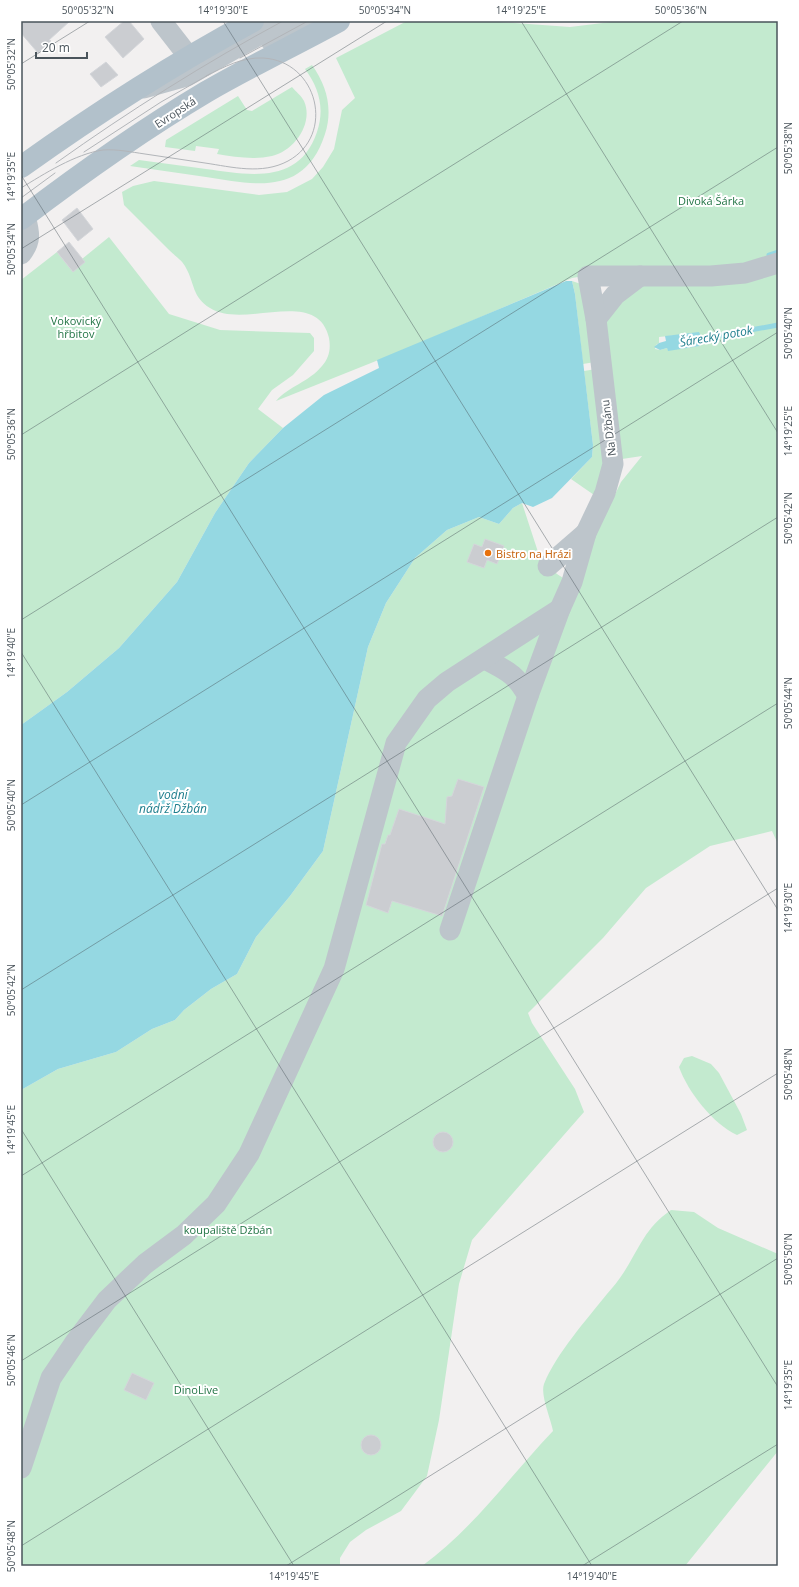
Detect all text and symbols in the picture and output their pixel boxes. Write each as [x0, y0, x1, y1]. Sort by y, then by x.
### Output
text: 50°05'32"N [62, 3, 114, 17]
text: 14°19'30"E [198, 3, 248, 17]
text: 50°05'34"N [359, 3, 411, 17]
text: 14°19'25"E [496, 3, 546, 17]
text: 50°05'36"N [655, 3, 707, 17]
scale bar [36, 34, 87, 60]
text: 50°05'32"N [4, 38, 18, 90]
text: 20 m [42, 39, 70, 56]
street label: Evropská [151, 93, 199, 131]
text: 50°05'38"N [781, 122, 795, 174]
text: 14°19'35"E [4, 152, 18, 202]
park label: Divoká Šárka [678, 193, 744, 208]
text: 50°05'34"N [4, 223, 18, 275]
text: 50°05'40"N [781, 307, 795, 359]
park label: Vokovický hřbitov [51, 313, 102, 341]
water label: Šárecký potok [678, 321, 755, 351]
street label: Na Džbánu [597, 399, 619, 457]
text: 14°19'25"E [781, 406, 795, 456]
text: 50°05'36"N [4, 408, 18, 460]
text: 50°05'42"N [781, 492, 795, 544]
place label: Bistro na Hrázi [496, 546, 571, 561]
marker: Bistro na Hrázi [483, 548, 493, 558]
text: 14°19'40"E [4, 628, 18, 678]
text: 50°05'44"N [781, 677, 795, 729]
text: 50°05'40"N [4, 779, 18, 831]
water label: vodní nádrž Džbán [139, 786, 207, 817]
text: 14°19'30"E [781, 883, 795, 933]
text: 50°05'42"N [4, 964, 18, 1016]
text: 50°05'48"N [781, 1048, 795, 1100]
text: 14°19'45"E [4, 1105, 18, 1155]
park label: koupaliště Džbán [184, 1222, 272, 1237]
text: 50°05'50"N [781, 1233, 795, 1285]
text: 50°05'46"N [4, 1334, 18, 1386]
text: 14°19'35"E [781, 1360, 795, 1410]
park label: DinoLive [174, 1382, 218, 1397]
text: 50°05'48"N [4, 1520, 18, 1572]
text: 14°19'45"E [269, 1569, 319, 1583]
text: 14°19'40"E [567, 1569, 617, 1583]

